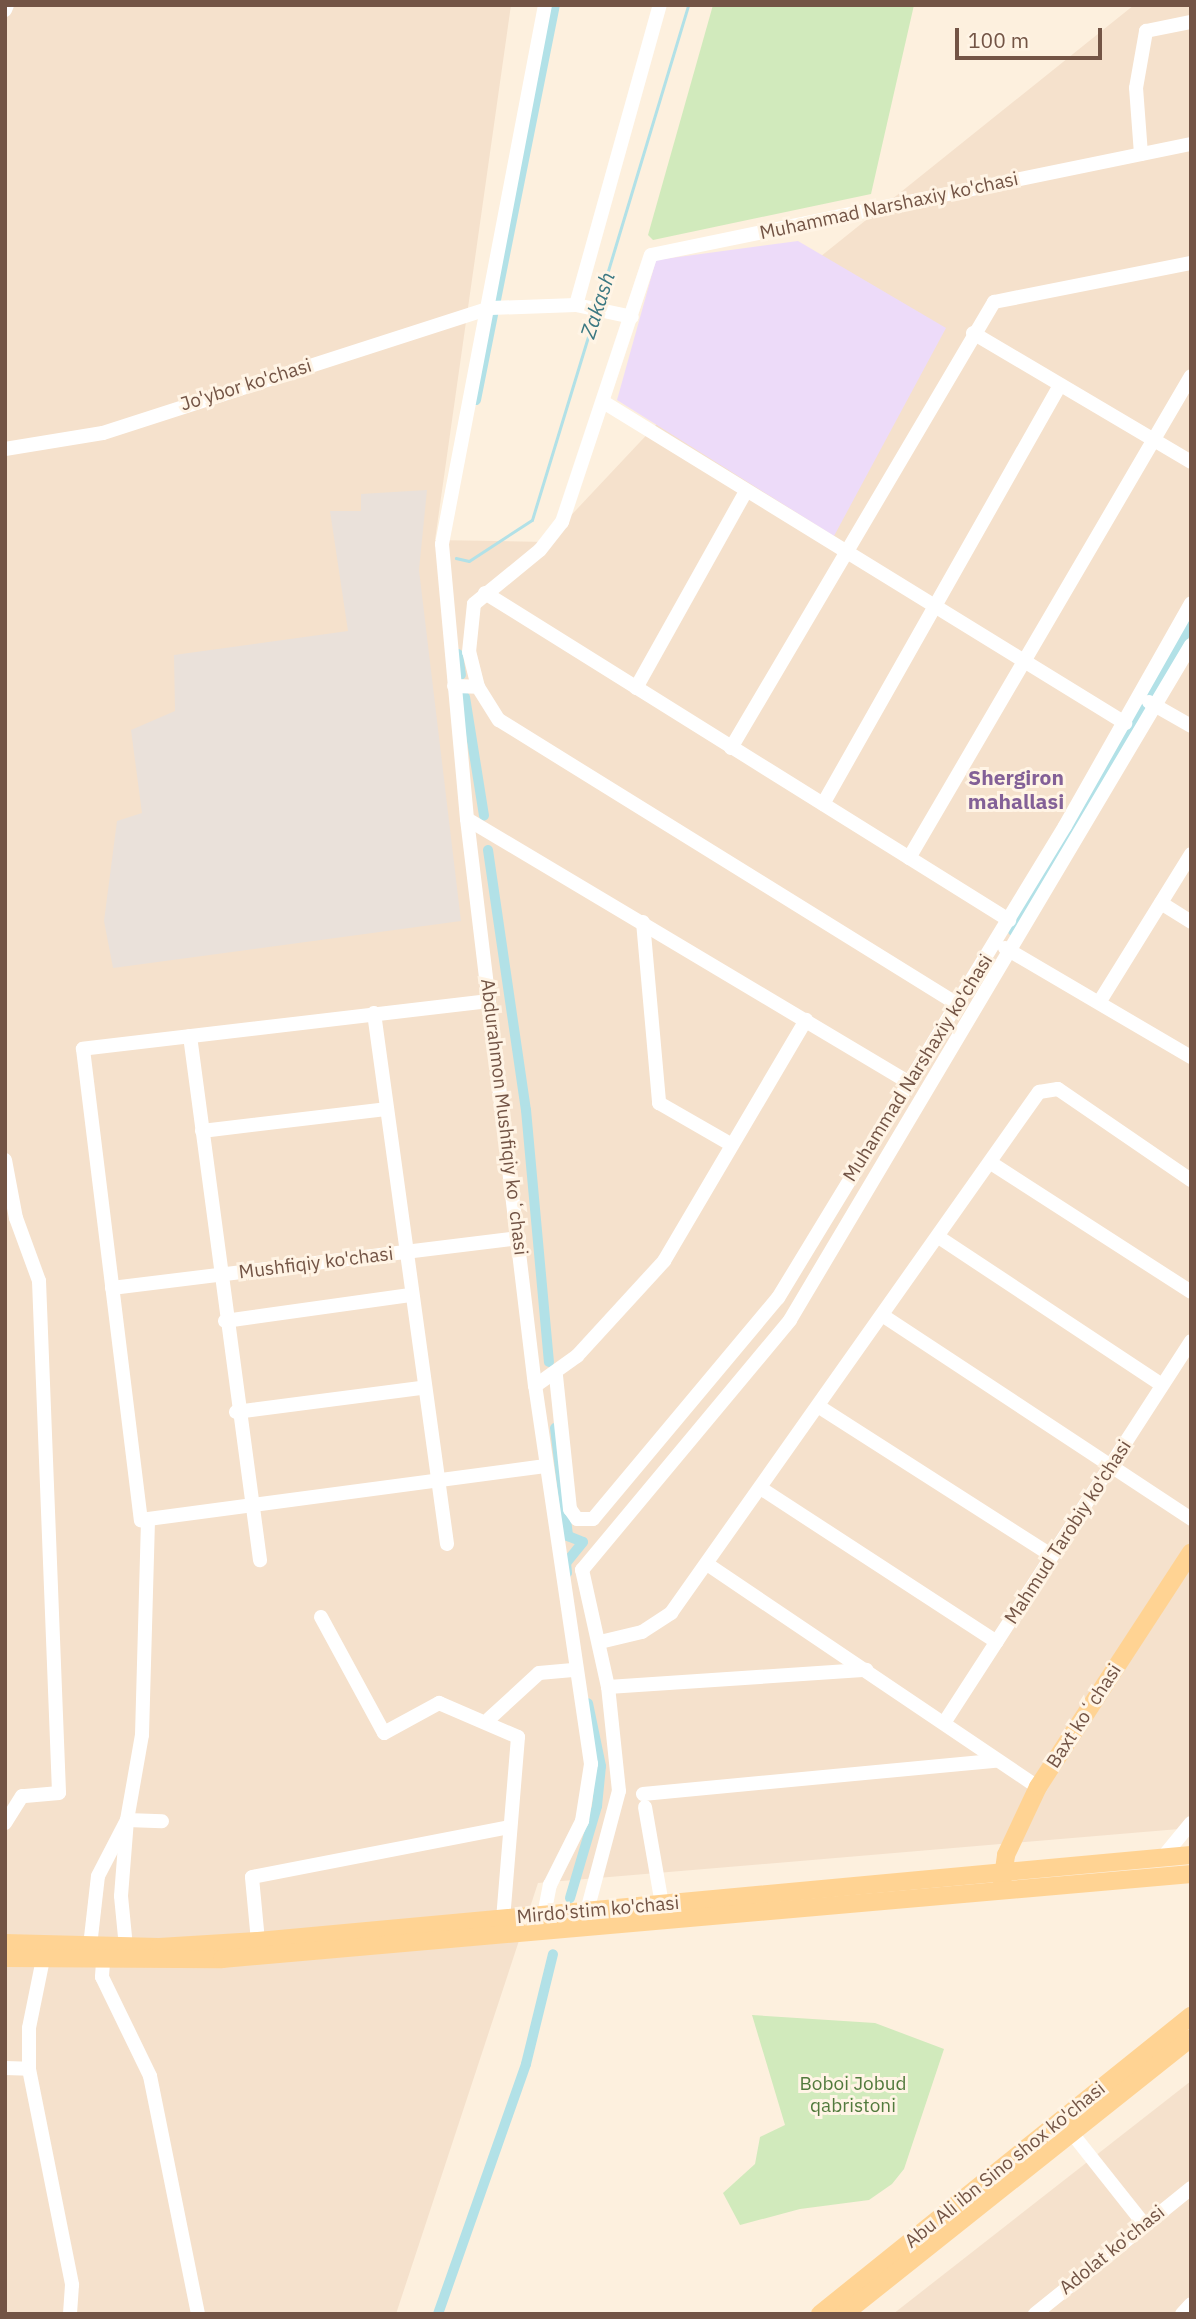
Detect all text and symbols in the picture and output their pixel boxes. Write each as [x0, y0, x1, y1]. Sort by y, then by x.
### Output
scale bar [958, 14, 1105, 58]
text: 100 m [968, 26, 1029, 54]
street label: Muhammad Narshaxiy ko'chasi [758, 167, 1020, 245]
water label: Zakash [574, 269, 620, 341]
street label: Jo'ybor ko'chasi [178, 354, 314, 416]
district label: Shergiron mahallasi [968, 764, 1064, 814]
street label: Muhammad Narshaxiy ko'chasi [838, 950, 998, 1186]
street label: Abdurahmon Mushfiqiy koʻchasi [476, 977, 532, 1257]
street label: Mushfiqiy ko'chasi [237, 1242, 395, 1284]
street label: Mahmud Tarobiy ko'chasi [1000, 1436, 1136, 1628]
street label: Baxt koʻchasi [1042, 1660, 1126, 1772]
street label: Mirdo'stim ko'chasi [516, 1892, 680, 1928]
park label: Boboi Jobud qabristoni [799, 2073, 907, 2117]
street label: Abu Ali ibn Sino shox ko'chasi [900, 2077, 1110, 2253]
street label: Adolat ko'chasi [1055, 2201, 1169, 2299]

